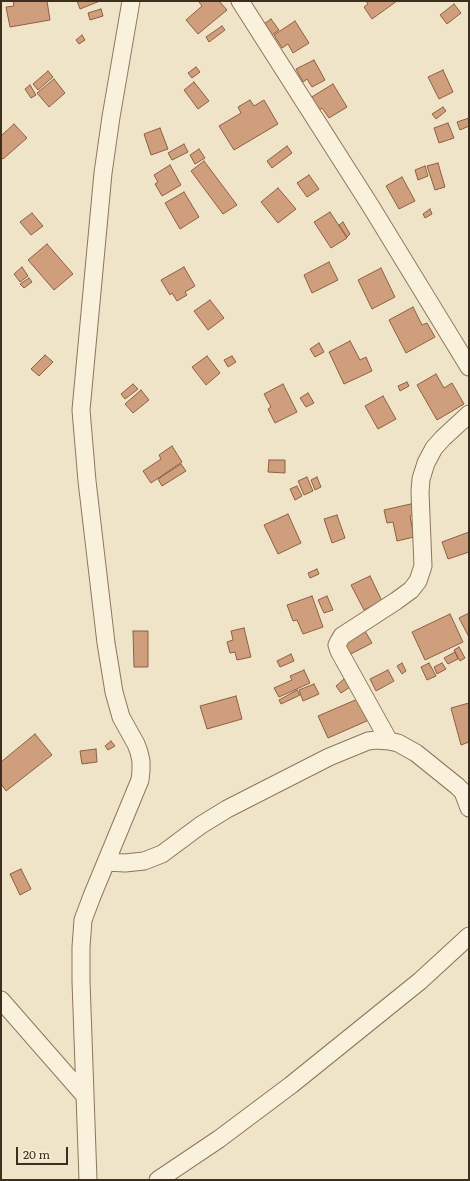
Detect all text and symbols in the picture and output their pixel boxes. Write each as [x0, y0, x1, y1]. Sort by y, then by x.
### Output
scale bar [18, 1139, 70, 1165]
text: 20 m [23, 1145, 50, 1163]

